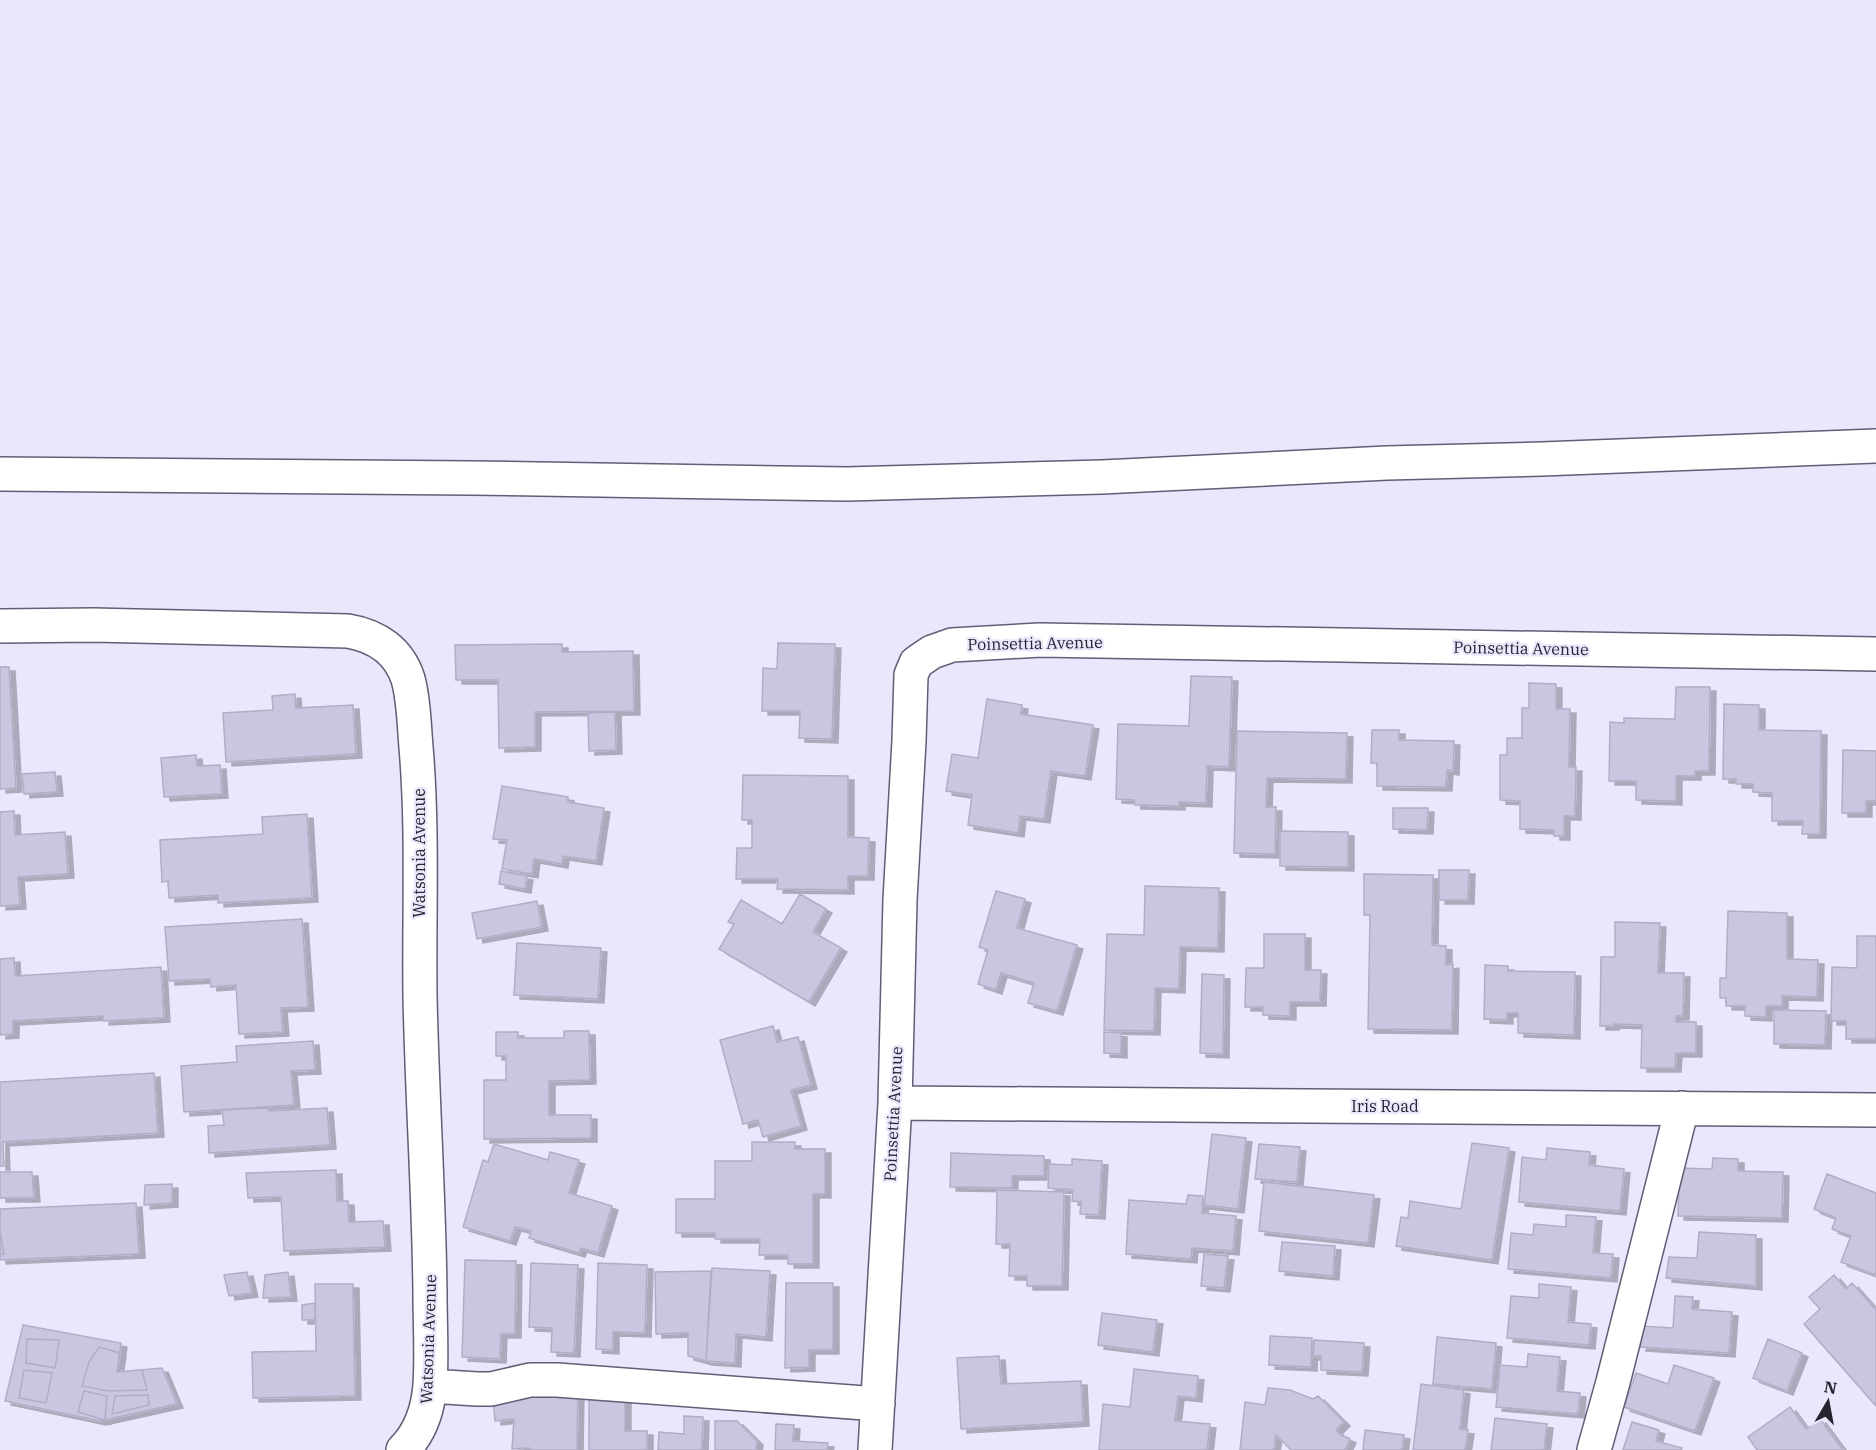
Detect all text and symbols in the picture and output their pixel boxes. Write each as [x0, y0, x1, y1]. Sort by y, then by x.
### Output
street label: Poinsettia Avenue [967, 632, 1103, 654]
street label: Poinsettia Avenue [1453, 637, 1589, 659]
street label: Watsonia Avenue [409, 788, 429, 918]
street label: Poinsettia Avenue [879, 1046, 907, 1182]
street label: Iris Road [1351, 1096, 1419, 1116]
street label: Watsonia Avenue [416, 1274, 440, 1404]
north arrow [1798, 1372, 1858, 1432]
text: N [1823, 1376, 1839, 1398]

